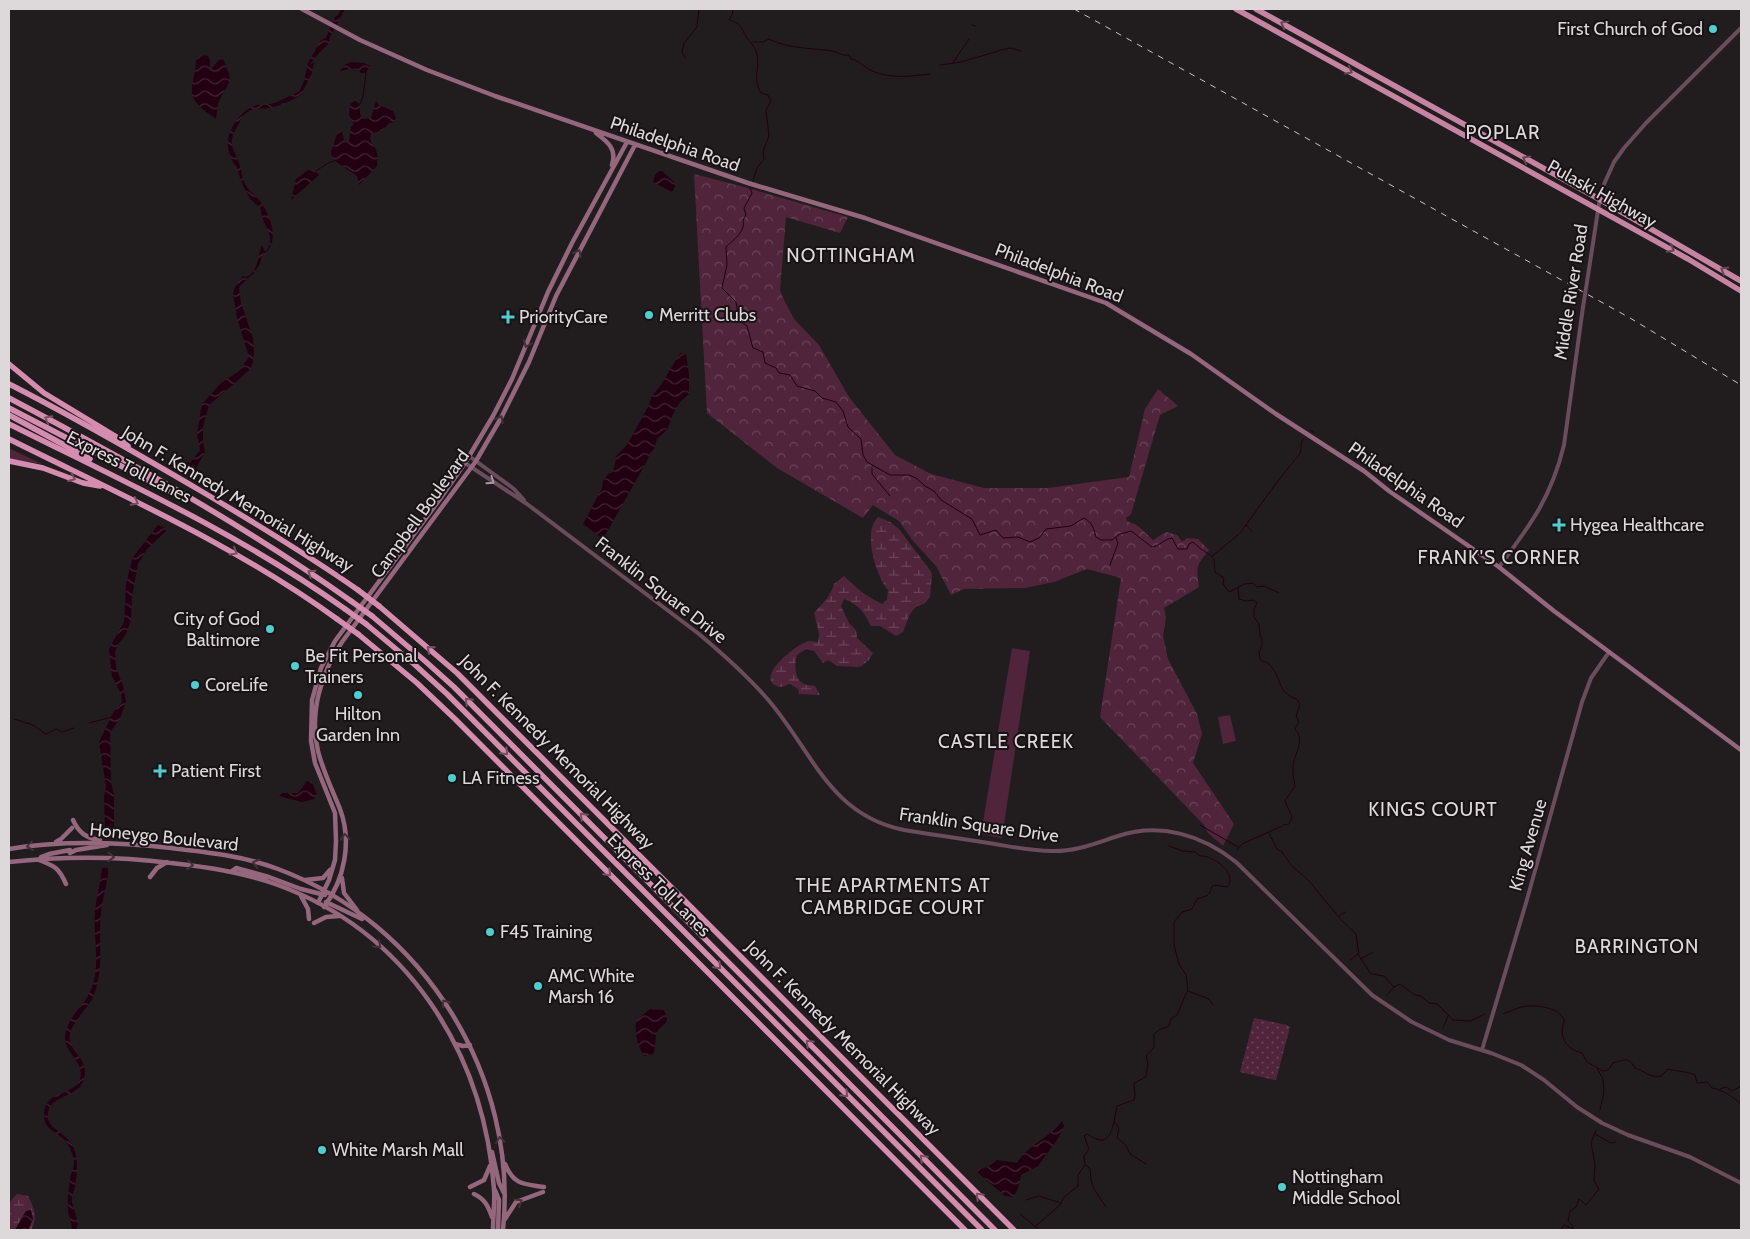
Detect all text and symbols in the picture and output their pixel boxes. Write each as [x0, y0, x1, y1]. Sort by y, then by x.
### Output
place label: First Church of God [1557, 18, 1703, 40]
one-way arrow [1280, 20, 1289, 30]
marker: First Church of God [1707, 23, 1719, 35]
one-way arrow [1344, 65, 1353, 75]
street label: Philadelphia Road [607, 112, 743, 176]
district label: POPLAR [1465, 121, 1541, 144]
one-way arrow [1523, 155, 1532, 165]
street label: Pulaski Highway [1544, 155, 1660, 233]
street label: Middle River Road [1549, 223, 1593, 361]
street label: Philadelphia Road [992, 238, 1126, 308]
one-way arrow [1666, 243, 1675, 253]
district label: NOTTINGHAM [786, 244, 916, 267]
one-way arrow [572, 249, 582, 258]
one-way arrow [1721, 267, 1730, 277]
place label: Merritt Clubs [659, 304, 756, 326]
place label: PriorityCare [519, 306, 608, 328]
marker: Merritt Clubs [643, 309, 655, 321]
marker: PriorityCare [501, 310, 515, 324]
one-way arrow [522, 339, 533, 348]
one-way arrow [45, 415, 54, 425]
one-way arrow [494, 415, 504, 424]
street label: John F. Kennedy Memorial Highway [117, 420, 358, 577]
street label: Express Toll Lanes [63, 426, 195, 508]
street label: Philadelphia Road [1344, 437, 1468, 533]
street label: Campbell Boulevard [366, 445, 474, 583]
one-way arrow [67, 472, 76, 483]
one-way arrow [485, 475, 495, 484]
one-way arrow [130, 496, 139, 506]
place label: Hygea Healthcare [1570, 514, 1704, 536]
marker: Hygea Healthcare [1552, 518, 1566, 532]
street label: Franklin Square Drive [591, 532, 731, 648]
one-way arrow [229, 546, 238, 556]
district label: FRANK'S CORNER [1418, 546, 1580, 569]
one-way arrow [307, 570, 317, 579]
place label: City of God Baltimore [174, 608, 260, 651]
marker: City of God Baltimore [264, 623, 276, 635]
place label: Be Fit Personal Trainers [305, 645, 418, 688]
one-way arrow [427, 645, 436, 654]
street label: John F. Kennedy Memorial Highway [454, 649, 659, 854]
marker: Be Fit Personal Trainers [289, 660, 301, 672]
place label: CoreLife [205, 674, 268, 696]
marker: CoreLife [189, 679, 201, 691]
marker: Hilton Garden Inn [352, 689, 364, 701]
one-way arrow [465, 698, 474, 707]
place label: Hilton Garden Inn [316, 703, 400, 746]
district label: CASTLE CREEK [938, 730, 1074, 753]
one-way arrow [499, 746, 508, 755]
place label: Patient First [171, 760, 261, 782]
marker: Patient First [153, 764, 167, 778]
place label: LA Fitness [462, 767, 540, 789]
marker: LA Fitness [446, 772, 458, 784]
street label: King Avenue [1504, 797, 1552, 893]
district label: KINGS COURT [1368, 798, 1498, 821]
street label: Franklin Square Drive [898, 803, 1060, 847]
one-way arrow [580, 813, 589, 822]
street label: Honeygo Boulevard [88, 818, 240, 856]
street label: Express Toll Lanes [603, 829, 715, 941]
one-way arrow [340, 832, 350, 840]
one-way arrow [25, 840, 33, 851]
one-way arrow [107, 852, 115, 863]
one-way arrow [253, 858, 261, 868]
one-way arrow [187, 859, 195, 870]
one-way arrow [602, 868, 611, 877]
district label: THE APARTMENTS AT CAMBRIDGE COURT [795, 874, 991, 919]
place label: F45 Training [500, 921, 593, 943]
marker: F45 Training [484, 926, 496, 938]
street label: John F. Kennedy Memorial Highway [740, 935, 945, 1140]
district label: BARRINGTON [1575, 935, 1699, 958]
one-way arrow [373, 939, 382, 948]
one-way arrow [712, 960, 721, 969]
place label: AMC White Marsh 16 [548, 965, 635, 1008]
marker: AMC White Marsh 16 [532, 980, 544, 992]
one-way arrow [442, 999, 451, 1008]
one-way arrow [806, 1040, 815, 1049]
one-way arrow [839, 1088, 848, 1097]
one-way arrow [495, 1136, 506, 1144]
place label: White Marsh Mall [332, 1139, 464, 1161]
marker: White Marsh Mall [316, 1144, 328, 1156]
one-way arrow [920, 1155, 929, 1164]
place label: Nottingham Middle School [1292, 1166, 1401, 1209]
marker: Nottingham Middle School [1276, 1181, 1288, 1193]
one-way arrow [976, 1193, 985, 1202]
one-way arrow [514, 1199, 523, 1209]

